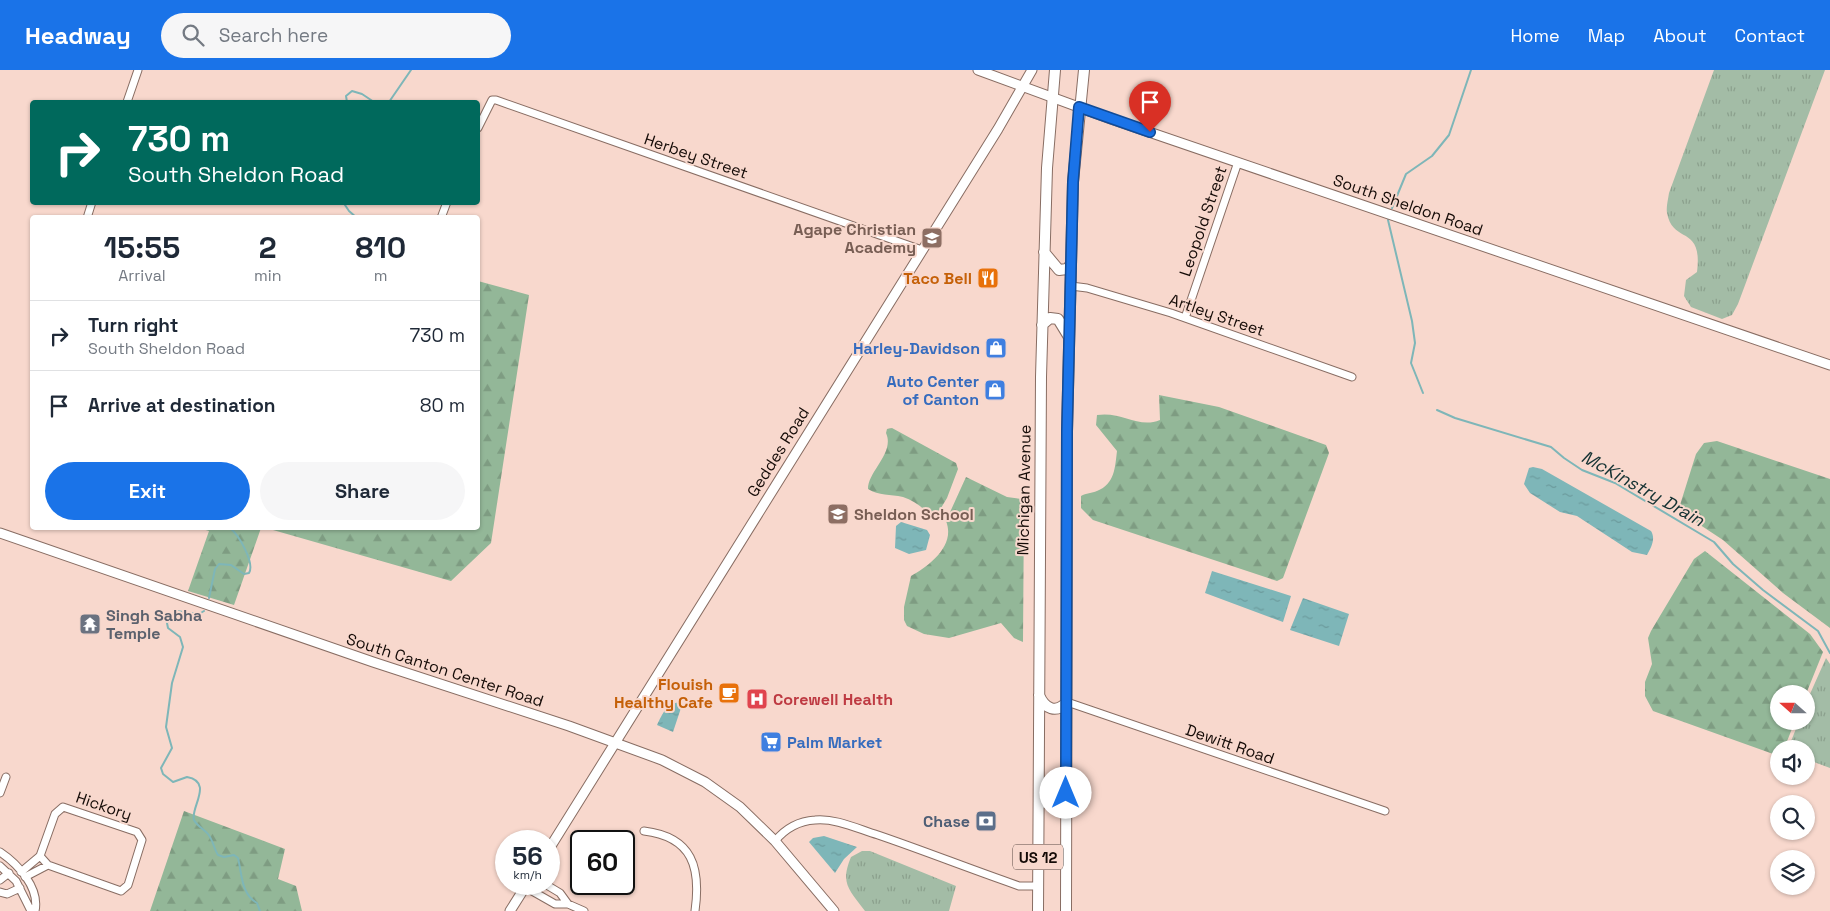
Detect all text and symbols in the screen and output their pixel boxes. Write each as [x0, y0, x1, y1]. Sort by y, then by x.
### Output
search box [161, 13, 511, 58]
text: Headway [25, 20, 131, 51]
icon: search [179, 21, 207, 49]
text: Search here [219, 23, 328, 48]
text: Home [1511, 24, 1560, 47]
text: Map [1588, 24, 1625, 47]
text: About [1653, 24, 1707, 47]
text: Contact [1735, 24, 1805, 47]
pin [1129, 81, 1171, 132]
icon: arrive [1136, 88, 1164, 116]
text: 730 m [128, 117, 230, 161]
icon: right [45, 120, 110, 185]
street label: Herbey Street [641, 128, 751, 184]
text: South Sheldon Road [128, 160, 344, 188]
street label: Leopold Street [1174, 163, 1232, 279]
street label: South Sheldon Road [1330, 169, 1486, 241]
place label: Agape Christian Academy [793, 219, 916, 258]
school or university icon: Agape Christian Academy [920, 226, 944, 250]
text: 15:55 [104, 228, 180, 267]
text: 2 [259, 228, 277, 267]
text: 810 [355, 228, 406, 267]
text: Arrival [118, 265, 166, 286]
text: min [254, 265, 282, 286]
text: m [374, 265, 388, 286]
restaurant icon: Taco Bell [976, 266, 1000, 290]
place label: Taco Bell [903, 268, 972, 289]
street label: Artley Street [1166, 289, 1268, 341]
text: Turn right [88, 313, 178, 338]
icon: right [45, 322, 73, 350]
text: 730 m [409, 323, 465, 348]
shop icon: Harley-Davidson [984, 336, 1008, 360]
text: South Sheldon Road [88, 338, 245, 359]
place label: Harley-Davidson [853, 338, 980, 359]
place label: Auto Center of Canton [886, 371, 979, 410]
shop icon: Auto Center of Canton [983, 378, 1007, 402]
icon: arrive [45, 392, 73, 420]
text: Arrive at destination [88, 393, 276, 418]
text: 80 m [420, 393, 465, 418]
street label: Geddes Road [742, 403, 814, 501]
street label: Michigan Avenue [1012, 424, 1036, 556]
water label: McKinstry Drain [1578, 445, 1709, 532]
button: Exit [45, 462, 250, 520]
button: Share [260, 462, 465, 520]
school or university icon: Sheldon School [826, 502, 850, 526]
place label: Sheldon School [854, 504, 974, 525]
place label: Singh Sabha Temple [106, 605, 202, 644]
temple icon: Singh Sabha Temple [78, 612, 102, 636]
street label: South Canton Center Road [344, 628, 546, 712]
place label: Flouish Healthy Cafe [614, 674, 713, 713]
cafe icon: Flouish Healthy Cafe [717, 681, 741, 705]
north arrow [1770, 685, 1815, 730]
map controls [1770, 685, 1815, 895]
hospital icon: Corewell Health [745, 687, 769, 711]
place label: Corewell Health [773, 689, 893, 710]
street label: Dewitt Road [1183, 719, 1277, 769]
supermarket icon: Palm Market [759, 730, 783, 754]
place label: Palm Market [787, 732, 882, 753]
button: sound [1770, 740, 1815, 785]
position arrow [1039, 766, 1091, 818]
street label: Hickory [73, 787, 135, 825]
button: search [1770, 795, 1815, 840]
bank icon: Chase [974, 809, 998, 833]
place label: Chase [923, 811, 970, 832]
speed limit sign: 60 [570, 830, 635, 895]
text: 56 [512, 840, 543, 872]
road number: US 12 [1013, 844, 1063, 870]
button: layers [1770, 850, 1815, 895]
text: km/h [513, 867, 542, 883]

